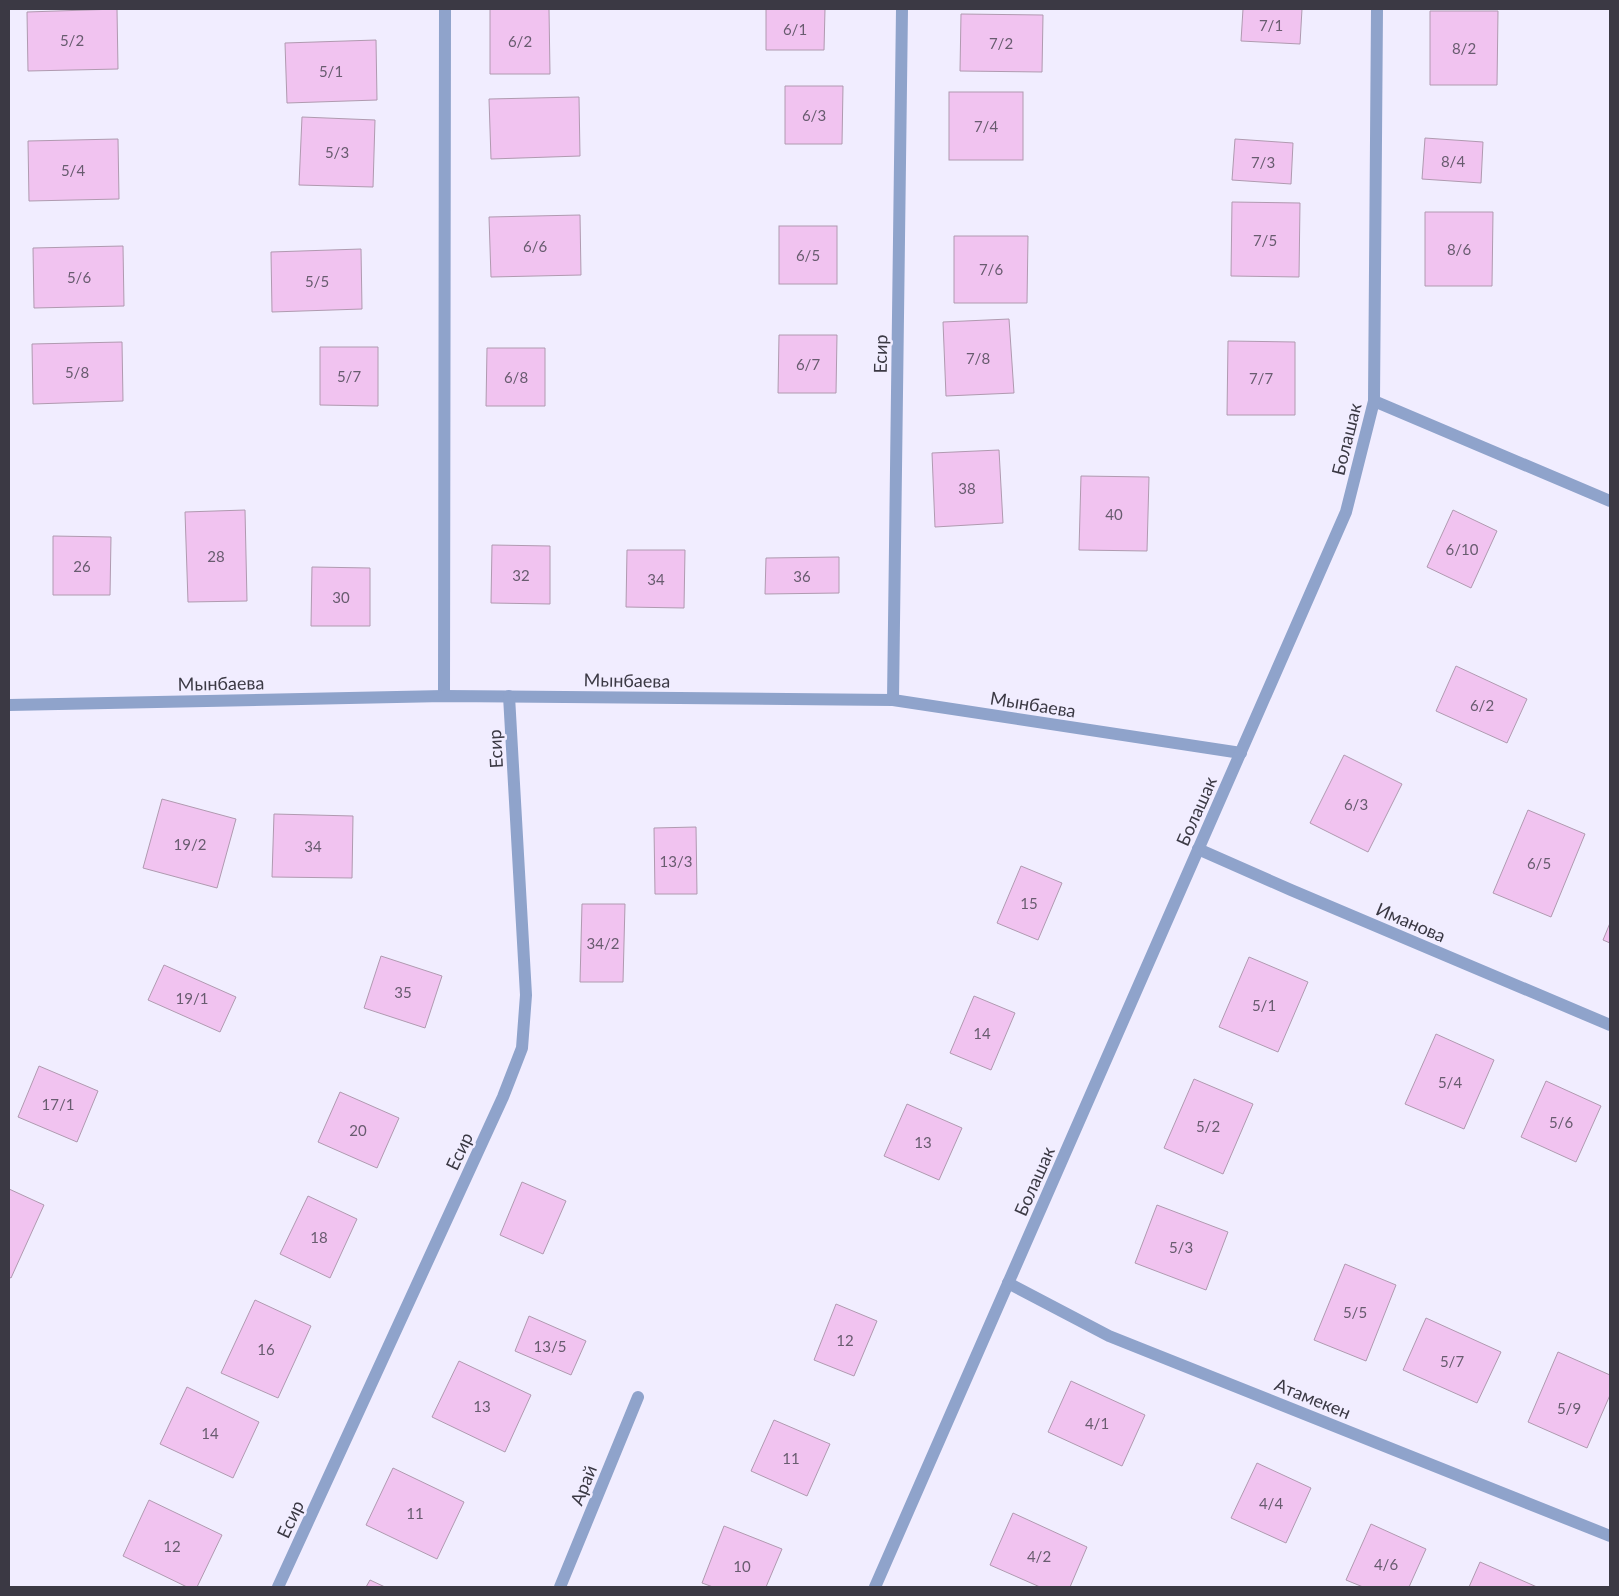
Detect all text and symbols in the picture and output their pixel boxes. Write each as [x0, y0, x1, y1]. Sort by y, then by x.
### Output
house number: 7/1 [1259, 16, 1283, 34]
house number: 6/1 [783, 20, 807, 38]
house number: 5/2 [60, 31, 84, 49]
house number: 6/2 [508, 32, 532, 50]
house number: 7/2 [989, 34, 1013, 52]
house number: 8/2 [1452, 39, 1476, 57]
house number: 5/1 [319, 62, 343, 80]
house number: 6/3 [802, 106, 826, 124]
house number: 7/4 [974, 117, 998, 135]
house number: 5/3 [325, 143, 349, 161]
house number: 8/4 [1441, 152, 1465, 170]
house number: 7/3 [1251, 153, 1275, 171]
house number: 5/4 [61, 161, 85, 179]
house number: 7/5 [1253, 231, 1277, 249]
house number: 6/6 [523, 237, 547, 255]
house number: 8/6 [1447, 240, 1471, 258]
house number: 6/5 [796, 246, 820, 264]
house number: 7/6 [979, 260, 1003, 278]
house number: 5/6 [67, 268, 91, 286]
house number: 5/5 [305, 272, 329, 290]
street label: Есир [869, 334, 891, 374]
house number: 7/8 [966, 349, 990, 367]
house number: 6/7 [796, 355, 820, 373]
house number: 5/8 [65, 363, 89, 381]
house number: 5/7 [337, 367, 361, 385]
house number: 6/8 [504, 368, 528, 386]
house number: 7/7 [1249, 369, 1273, 387]
street label: Болашак [1326, 400, 1366, 477]
house number: 38 [958, 479, 976, 497]
house number: 40 [1105, 505, 1123, 523]
house number: 6/10 [1446, 540, 1479, 558]
house number: 28 [207, 547, 225, 565]
house number: 26 [73, 557, 91, 575]
house number: 32 [512, 566, 530, 584]
house number: 36 [793, 567, 811, 585]
house number: 34 [647, 570, 665, 588]
house number: 30 [332, 588, 350, 606]
street label: Мынбаева [584, 668, 670, 692]
street label: Мынбаева [178, 671, 264, 695]
street label: Мынбаева [989, 686, 1077, 722]
house number: 6/2 [1470, 696, 1494, 714]
street label: Есир [483, 729, 507, 769]
street label: Болашак [1171, 772, 1221, 849]
house number: 6/3 [1344, 795, 1368, 813]
house number: 19/2 [174, 835, 206, 853]
house number: 34 [304, 837, 322, 855]
house number: 13/3 [660, 852, 692, 870]
house number: 6/5 [1527, 854, 1551, 872]
house number: 15 [1020, 894, 1038, 912]
street label: Иманова [1373, 898, 1449, 946]
house number: 34/2 [587, 934, 619, 952]
house number: 35 [394, 983, 412, 1001]
house number: 19/1 [176, 989, 208, 1007]
house number: 5/1 [1252, 996, 1276, 1014]
house number: 14 [973, 1024, 991, 1042]
house number: 5/4 [1438, 1073, 1462, 1091]
house number: 17/1 [42, 1095, 74, 1113]
house number: 5/6 [1549, 1113, 1573, 1131]
house number: 5/2 [1196, 1117, 1220, 1135]
house number: 20 [349, 1121, 367, 1139]
street label: Есир [441, 1129, 477, 1173]
house number: 13 [914, 1133, 932, 1151]
street label: Болашак [1009, 1142, 1059, 1219]
house number: 18 [310, 1228, 328, 1246]
house number: 5/3 [1169, 1238, 1193, 1256]
house number: 5/5 [1343, 1303, 1367, 1321]
house number: 12 [836, 1331, 854, 1349]
house number: 13/5 [534, 1337, 566, 1355]
house number: 16 [257, 1340, 275, 1358]
house number: 5/7 [1440, 1352, 1464, 1370]
street label: Атамекен [1272, 1373, 1354, 1423]
house number: 13 [473, 1397, 491, 1415]
house number: 5/9 [1557, 1399, 1581, 1417]
house number: 4/1 [1085, 1414, 1109, 1432]
house number: 14 [201, 1424, 219, 1442]
house number: 11 [782, 1449, 800, 1467]
street label: Арай [565, 1462, 601, 1508]
house number: 4/4 [1259, 1494, 1283, 1512]
street label: Есир [272, 1497, 308, 1541]
house number: 11 [406, 1504, 424, 1522]
house number: 12 [163, 1537, 181, 1555]
house number: 4/2 [1027, 1547, 1051, 1565]
house number: 4/6 [1374, 1555, 1398, 1573]
house number: 10 [733, 1557, 751, 1575]

